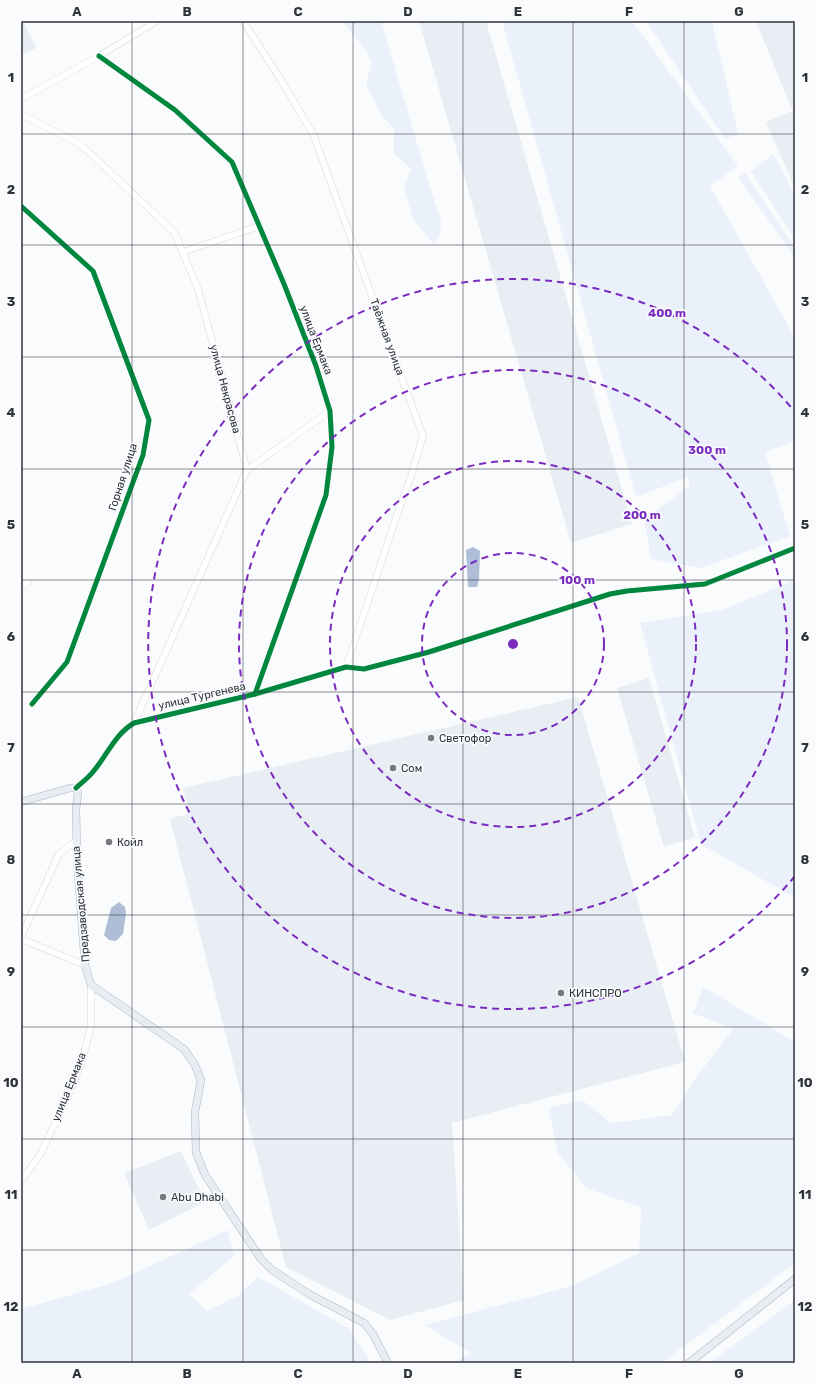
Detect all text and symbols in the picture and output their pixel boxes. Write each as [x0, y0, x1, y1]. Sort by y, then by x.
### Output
text: A [72, 4, 82, 19]
text: B [182, 4, 192, 19]
text: C [293, 4, 303, 19]
text: D [403, 4, 413, 19]
text: E [514, 4, 522, 19]
text: F [625, 4, 633, 19]
text: G [734, 4, 744, 19]
text: 1 [8, 70, 14, 85]
text: 1 [802, 70, 808, 85]
text: 2 [7, 182, 15, 197]
text: 2 [801, 182, 809, 197]
text: 3 [7, 294, 16, 309]
text: 3 [801, 294, 810, 309]
street label: Таёжная улица [367, 297, 407, 377]
street label: улица Ермака [297, 304, 335, 376]
text: 400 m [648, 306, 686, 320]
street label: улица Некрасова [207, 343, 243, 435]
text: 4 [7, 405, 16, 420]
text: 4 [801, 405, 810, 420]
street label: Горная улица [106, 442, 140, 512]
text: 300 m [688, 443, 726, 457]
text: 200 m [623, 508, 661, 522]
text: 5 [7, 517, 15, 532]
text: 5 [801, 517, 809, 532]
text: 100 m [559, 573, 595, 587]
text: 6 [7, 629, 16, 644]
text: 6 [801, 629, 810, 644]
centre of rings [506, 637, 520, 651]
street label: улица Тургенева [157, 680, 247, 712]
place label: Светофор [439, 732, 491, 745]
marker: Светофор [426, 733, 436, 743]
text: 7 [7, 740, 15, 755]
text: 7 [801, 740, 809, 755]
place label: Сом [401, 762, 422, 775]
marker: Сом [388, 763, 398, 773]
place label: Койл [117, 836, 143, 849]
marker: Койл [104, 837, 114, 847]
street label: Предзаводская улица [69, 845, 93, 963]
text: 8 [7, 852, 16, 867]
text: 8 [801, 852, 810, 867]
text: 9 [7, 964, 15, 979]
text: 9 [801, 964, 809, 979]
place label: КИНСПРО [569, 987, 622, 1000]
marker: КИНСПРО [556, 988, 566, 998]
street label: улица Ермака [49, 1051, 89, 1123]
text: 10 [3, 1075, 19, 1090]
text: 10 [797, 1075, 813, 1090]
text: 11 [5, 1187, 17, 1202]
text: 11 [799, 1187, 811, 1202]
place label: Abu Dhabi [171, 1191, 224, 1204]
marker: Abu Dhabi [158, 1192, 168, 1202]
text: 12 [4, 1299, 18, 1314]
text: 12 [798, 1299, 812, 1314]
text: A [72, 1366, 82, 1381]
text: B [182, 1366, 192, 1381]
text: C [293, 1366, 303, 1381]
text: D [403, 1366, 413, 1381]
text: E [514, 1366, 522, 1381]
text: F [625, 1366, 633, 1381]
text: G [734, 1366, 744, 1381]

